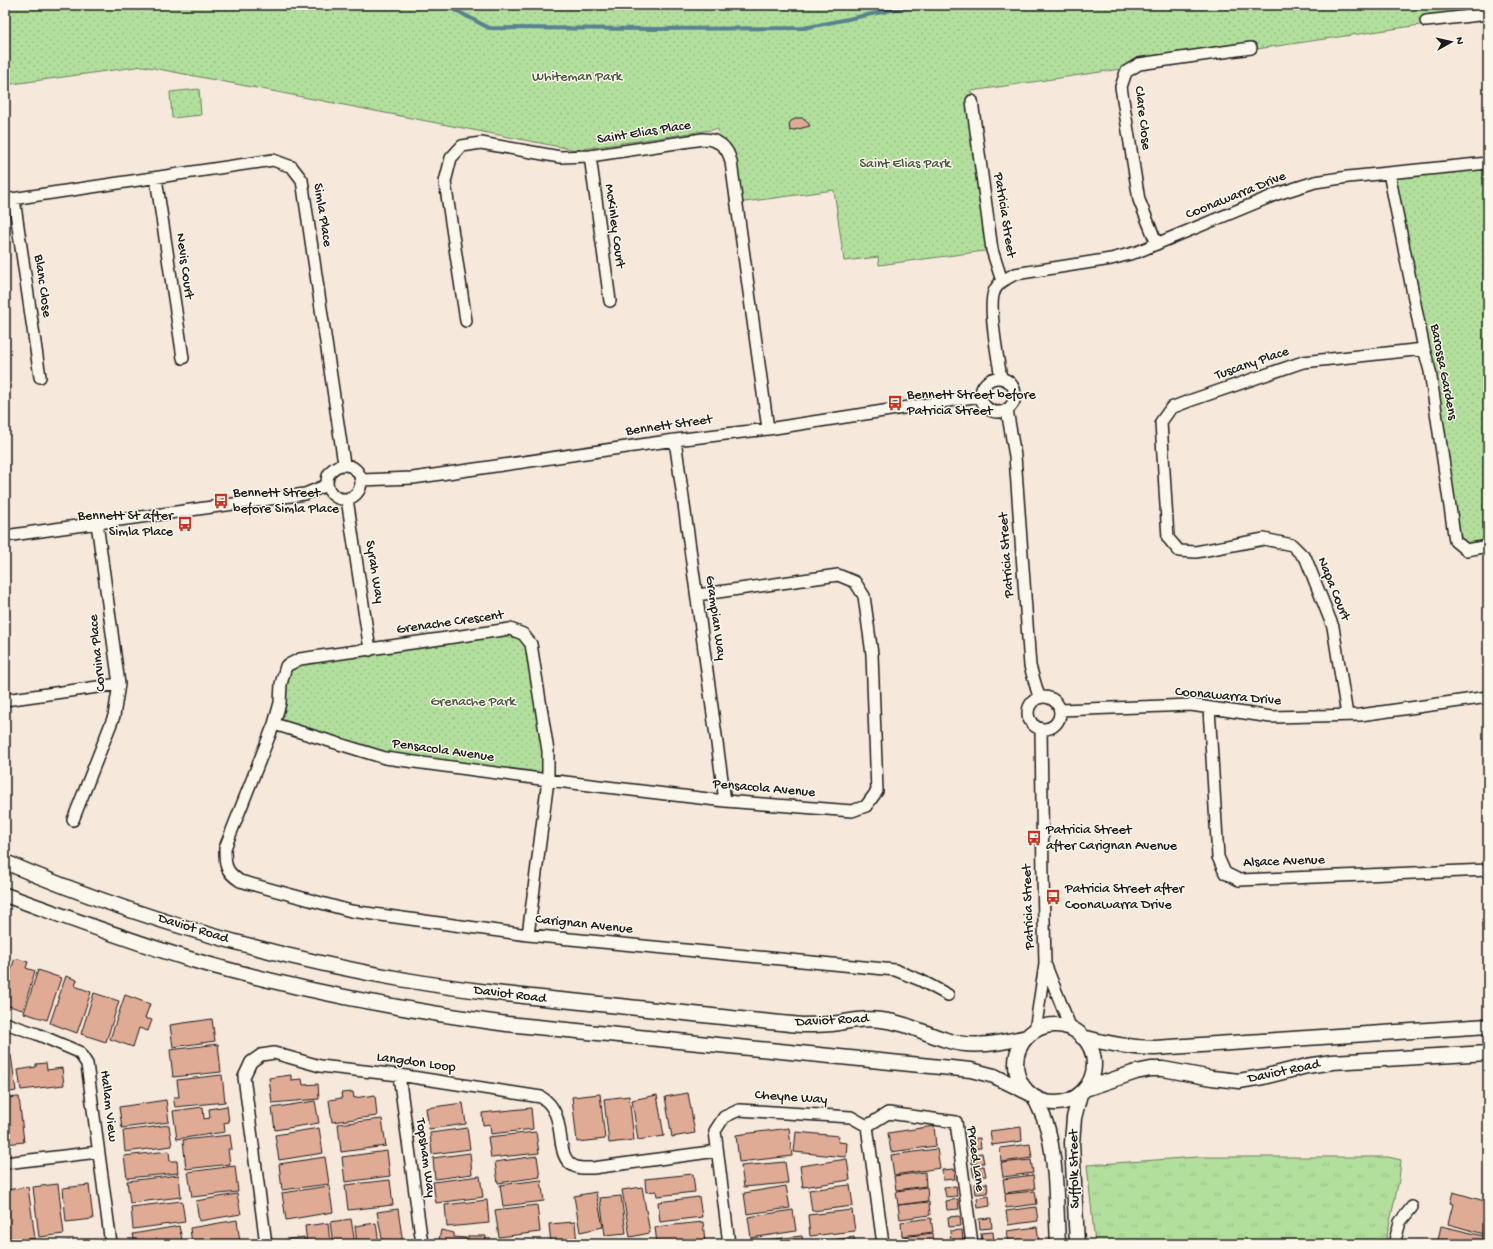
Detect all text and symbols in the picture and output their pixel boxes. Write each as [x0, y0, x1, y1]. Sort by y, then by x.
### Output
north arrow [1431, 22, 1471, 62]
text: N [1452, 36, 1465, 45]
park label: Whiteman Park [532, 69, 624, 86]
street label: Clare Close [1130, 85, 1154, 152]
street label: Saint Elias Place [596, 117, 693, 149]
park label: Saint Elias Park [860, 156, 952, 173]
street label: Coonawarra Drive [1183, 168, 1289, 224]
street label: Patricia Street [989, 170, 1019, 260]
street label: Simla Place [309, 182, 336, 249]
street label: McKinley Court [600, 183, 628, 270]
street label: Nevis Court [171, 232, 197, 301]
street label: Blanc Close [29, 253, 55, 319]
street label: Barossa Gardens [1425, 322, 1461, 422]
street label: Tuscany Place [1212, 343, 1292, 385]
place label: Bennett Street before Patricia Street [906, 387, 1036, 420]
bus stop icon: Bennett Street before Patricia Street [886, 394, 904, 412]
street label: Bennett Street [624, 411, 715, 441]
place label: Bennett Street before Simla Place [232, 485, 340, 518]
bus stop icon: Bennett Street before Simla Place [212, 492, 230, 510]
place label: Bennett St after Simla Place [77, 508, 174, 541]
street label: Patricia Street [995, 511, 1019, 599]
bus stop icon: Bennett St after Simla Place [176, 515, 194, 533]
street label: Syrah Way [361, 539, 387, 605]
street label: Napa Court [1313, 555, 1354, 624]
street label: Grampian Way [701, 574, 729, 662]
street label: Grenache Crescent [396, 607, 506, 639]
street label: Corvina Place [85, 613, 110, 692]
street label: Coonawarra Drive [1174, 684, 1283, 710]
park label: Grenache Park [431, 694, 517, 711]
street label: Pensacola Avenue [390, 735, 496, 767]
street label: Pensacola Avenue [711, 776, 817, 802]
place label: Patricia Street after Carignan Avenue [1045, 822, 1178, 855]
bus stop icon: Patricia Street after Carignan Avenue [1025, 829, 1043, 847]
street label: Alsace Avenue [1243, 852, 1326, 872]
street label: Patricia Street [1019, 863, 1039, 951]
place label: Patricia Street after Coonawarra Drive [1064, 881, 1185, 914]
bus stop icon: Patricia Street after Coonawarra Drive [1044, 888, 1062, 906]
street label: Daviot Road [155, 910, 232, 948]
street label: Carignan Avenue [534, 911, 634, 939]
street label: Daviot Road [472, 982, 549, 1008]
street label: Daviot Road [794, 1011, 871, 1031]
street label: Langdon Loop [375, 1049, 457, 1077]
street label: Daviot Road [1246, 1056, 1323, 1088]
street label: Hallam View [95, 1069, 121, 1143]
street label: Cheyne Way [754, 1087, 828, 1109]
street label: Topsham Way [411, 1116, 439, 1199]
street label: Praed Lane [962, 1124, 988, 1194]
street label: Suffolk Street [1066, 1128, 1084, 1209]

